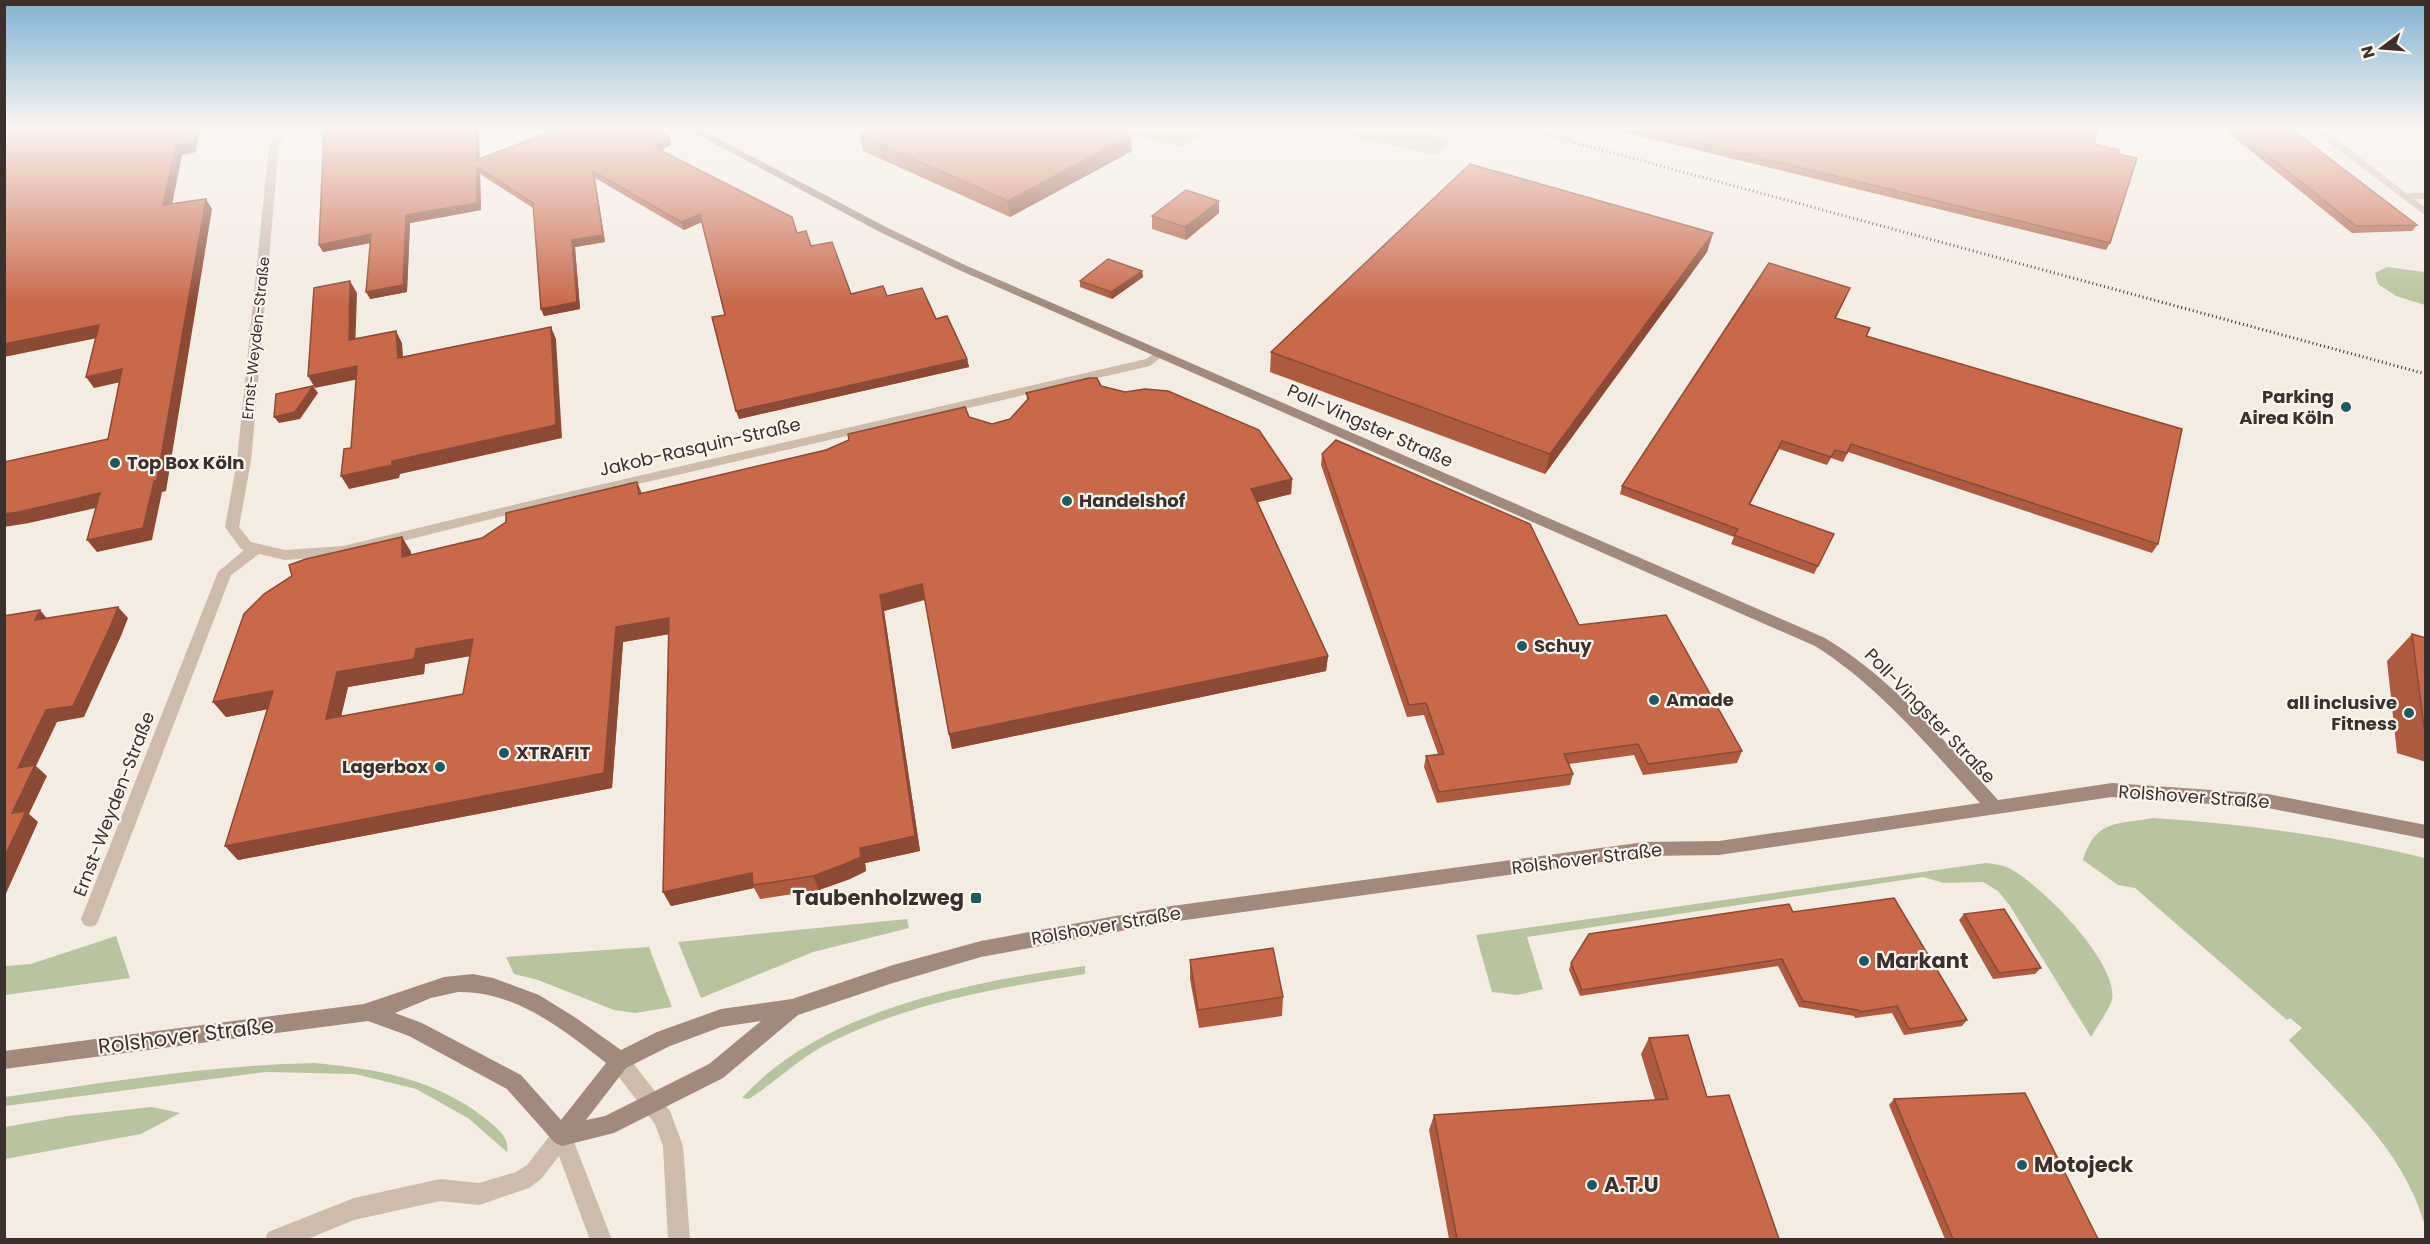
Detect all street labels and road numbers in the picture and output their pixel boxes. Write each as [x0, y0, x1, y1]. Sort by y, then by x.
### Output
street label: Ernst-Weyden-Straße [237, 255, 274, 420]
street label: Poll-Vingster Straße [1283, 378, 1457, 473]
street label: Jakob-Rasquin-Straße [597, 411, 803, 482]
street label: Poll-Vingster Straße [1859, 643, 2002, 789]
street label: Ernst-Weyden-Straße [67, 708, 160, 900]
street label: Rolshover Straße [2118, 779, 2270, 814]
street label: Rolshover Straße [1510, 837, 1664, 880]
street label: Rolshover Straße [1029, 900, 1183, 951]
street label: Rolshover Straße [96, 1010, 275, 1061]

